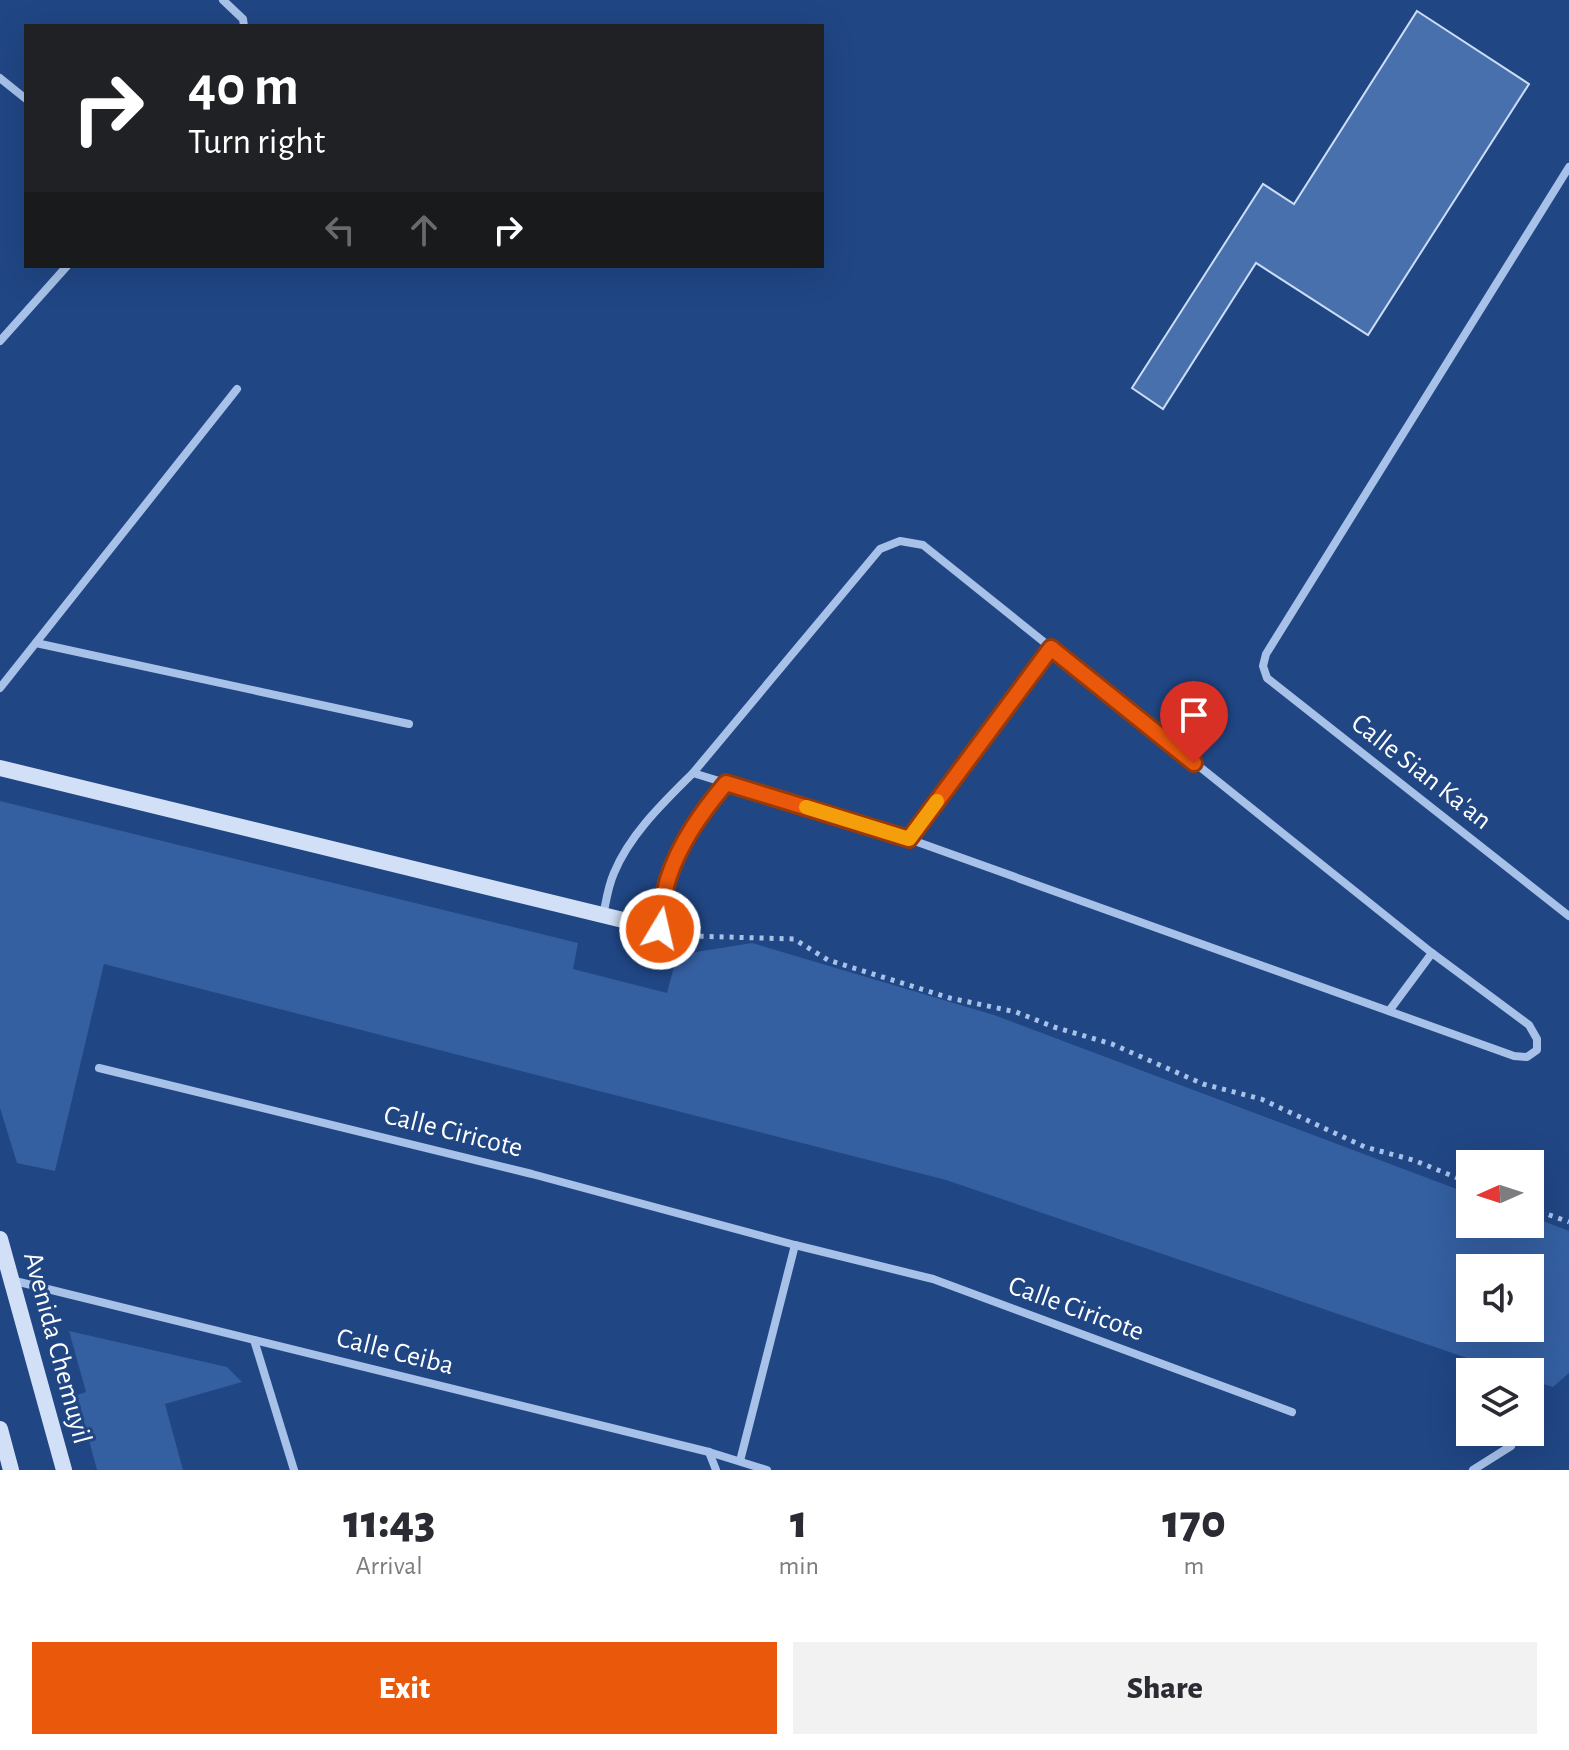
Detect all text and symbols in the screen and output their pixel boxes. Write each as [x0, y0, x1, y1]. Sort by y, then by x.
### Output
icon: right [56, 56, 160, 160]
text: 40 m [188, 59, 299, 115]
text: Turn right [188, 124, 325, 160]
icon: left [318, 208, 362, 252]
icon: ahead [402, 208, 446, 252]
icon: right [486, 208, 530, 252]
pin [1160, 681, 1228, 763]
icon: arrive [1172, 693, 1216, 737]
street label: Calle Sian Ka'an [1346, 709, 1496, 835]
position arrow [618, 887, 702, 971]
street label: Calle Ciricote [381, 1101, 525, 1163]
north arrow [1456, 1150, 1544, 1238]
map controls [1456, 1150, 1544, 1446]
street label: Avenida Chemuyil [18, 1249, 96, 1447]
button: sound [1456, 1254, 1544, 1342]
street label: Calle Ciricote [1004, 1272, 1148, 1346]
street label: Calle Ceiba [333, 1324, 457, 1380]
button: layers [1456, 1358, 1544, 1446]
text: 11:43 [343, 1499, 435, 1547]
text: 1 [790, 1499, 808, 1547]
text: 170 [1162, 1499, 1226, 1547]
text: Arrival [356, 1553, 423, 1579]
text: min [778, 1553, 819, 1579]
text: m [1184, 1553, 1204, 1579]
button: Exit [32, 1642, 777, 1734]
button: Share [793, 1642, 1537, 1734]

